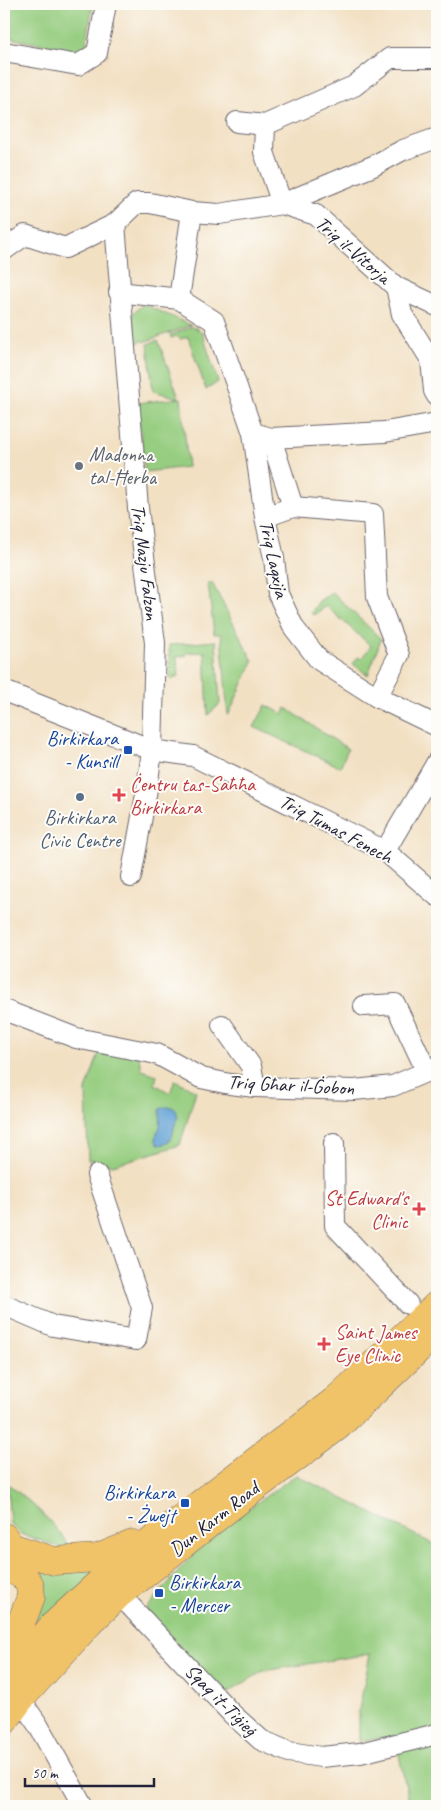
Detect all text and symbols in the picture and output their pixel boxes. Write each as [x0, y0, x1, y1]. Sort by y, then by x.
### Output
street label: Triq il-Vitorja [310, 211, 397, 291]
place label: Madonna tal-Ħerba [89, 442, 158, 490]
marker: Madonna tal-Ħerba [73, 460, 85, 472]
street label: Triq Nazju Falzon [126, 503, 165, 622]
street label: Triq Laqxija [254, 518, 295, 601]
place label: Birkirkara - Kunsill [47, 726, 122, 774]
marker: Birkirkara - Kunsill [122, 744, 134, 756]
place label: Ċentru tas-Saħħa Birkirkara [130, 772, 256, 820]
marker: Ċentru tas-Saħħa Birkirkara [112, 788, 126, 802]
street label: Triq Tumas Fenech [275, 789, 398, 870]
marker: Birkirkara Civic Centre [74, 791, 86, 803]
place label: Birkirkara Civic Centre [39, 805, 122, 853]
street label: Triq Għar il-Ġobon [227, 1069, 356, 1101]
place label: St Edward's Clinic [325, 1186, 410, 1234]
marker: St Edward's Clinic [412, 1202, 426, 1216]
place label: Saint James Eye Clinic [335, 1320, 418, 1368]
marker: Saint James Eye Clinic [317, 1337, 331, 1351]
street label: Dun Karm Road [164, 1474, 266, 1562]
place label: Birkirkara - Żwejt [104, 1480, 178, 1528]
marker: Birkirkara - Żwejt [179, 1497, 191, 1509]
place label: Birkirkara - Mercer [169, 1570, 241, 1618]
marker: Birkirkara - Mercer [153, 1587, 165, 1599]
street label: Sqaq it-Tiġieġ [180, 1659, 263, 1742]
scale bar [25, 1755, 154, 1787]
text: 50 m [32, 1764, 59, 1783]

